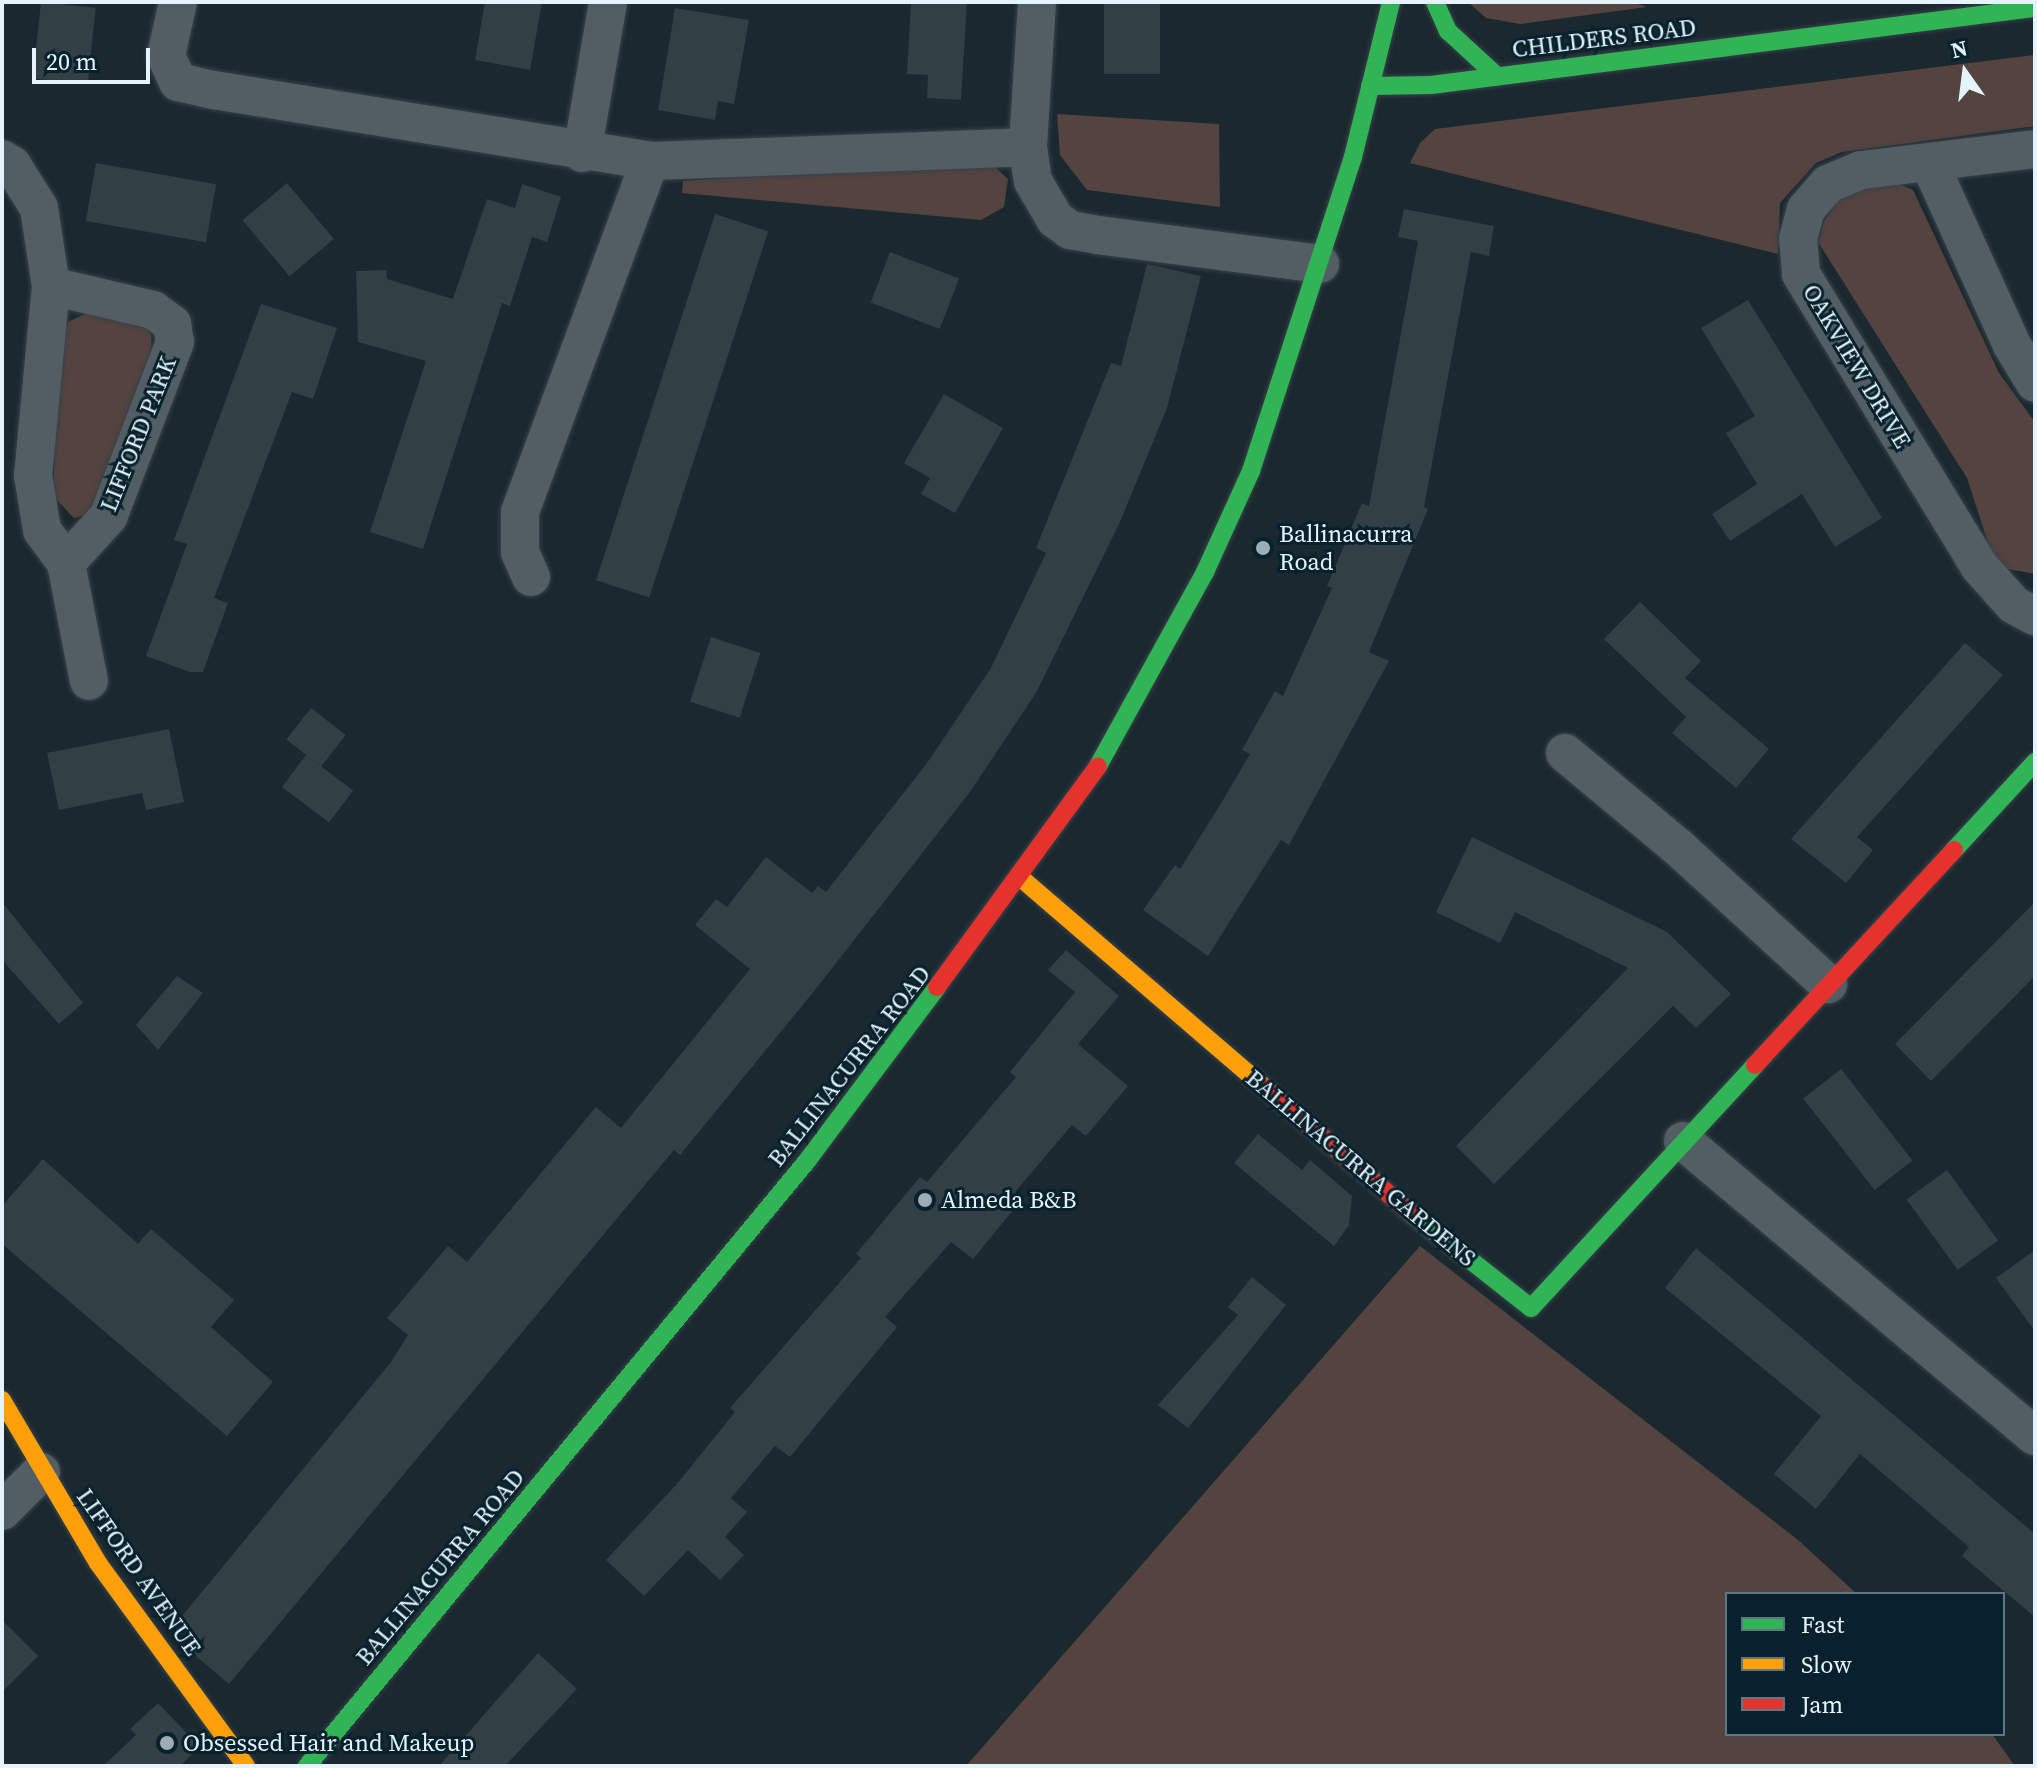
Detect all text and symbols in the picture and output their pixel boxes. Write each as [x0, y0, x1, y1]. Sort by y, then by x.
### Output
street label: CHILDERS ROAD [1510, 12, 1698, 64]
scale bar [36, 32, 154, 82]
north arrow [1925, 32, 2005, 112]
text: N [1948, 32, 1971, 65]
text: 20 m [46, 45, 97, 78]
street label: OAKVIEW DRIVE [1797, 279, 1917, 453]
street label: LIFFORD PARK [94, 352, 182, 516]
place label: Ballinacurra Road [1279, 520, 1412, 576]
marker: Ballinacurra Road [1254, 539, 1272, 557]
street label: BALLINACURRA ROAD [762, 960, 936, 1172]
street label: BALLINACURRA GARDENS [1240, 1063, 1482, 1273]
place label: Almeda B&B [941, 1186, 1077, 1214]
marker: Almeda B&B [916, 1191, 934, 1209]
street label: BALLINACURRA ROAD [350, 1463, 530, 1671]
street label: LIFFORD AVENUE [71, 1483, 207, 1661]
legend [1725, 1592, 2005, 1736]
text: Fast [1801, 1608, 1844, 1641]
text: Slow [1801, 1648, 1852, 1681]
text: Jam [1801, 1688, 1843, 1721]
place label: Obsessed Hair and Makeup [183, 1729, 474, 1757]
marker: Obsessed Hair and Makeup [158, 1734, 176, 1752]

